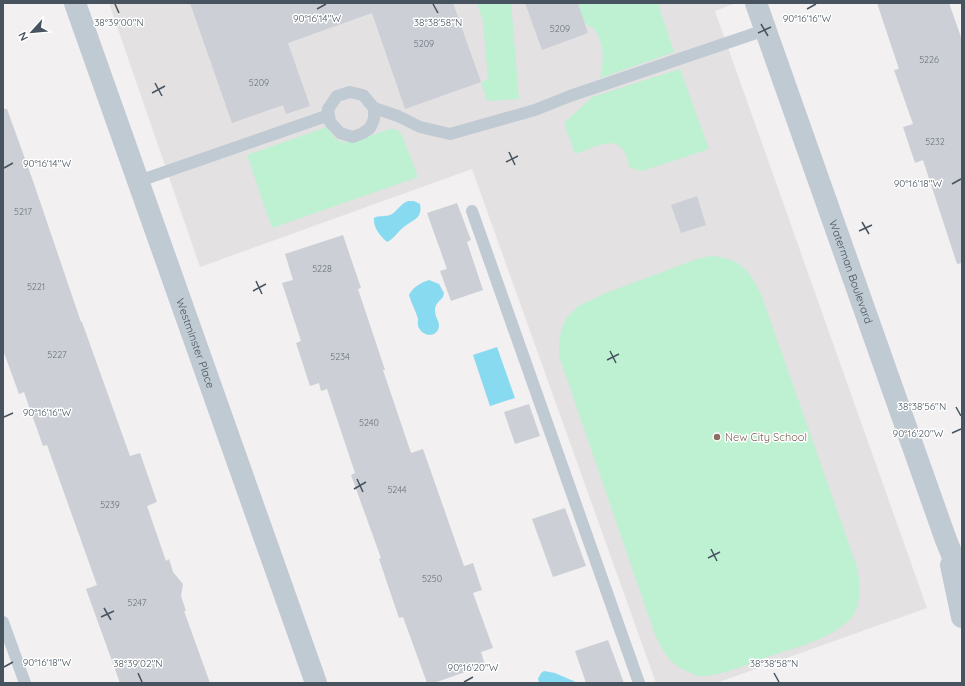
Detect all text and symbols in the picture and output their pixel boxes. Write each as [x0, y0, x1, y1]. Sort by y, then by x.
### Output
north arrow [12, 12, 52, 52]
text: 90°16'14"W [293, 12, 341, 25]
text: 90°16'16"W [783, 12, 832, 25]
text: 38°39'00"N [94, 16, 144, 29]
text: 38°38'58"N [414, 16, 462, 29]
house number: 5209 [550, 23, 570, 34]
text: N [15, 30, 31, 43]
house number: 5209 [414, 38, 434, 49]
house number: 5226 [919, 54, 939, 65]
house number: 5209 [249, 77, 269, 88]
house number: 5232 [925, 136, 945, 147]
text: 90°16'14"W [23, 157, 71, 170]
text: 90°16'18"W [894, 177, 943, 190]
house number: 5217 [14, 206, 32, 217]
street label: Waterman Boulevard [826, 218, 876, 326]
house number: 5228 [312, 263, 332, 274]
house number: 5221 [27, 281, 45, 292]
street label: Westminster Place [173, 296, 218, 390]
house number: 5227 [47, 349, 67, 360]
house number: 5234 [330, 351, 350, 362]
text: 38°38'56"N [898, 400, 946, 413]
text: 90°16'16"W [23, 406, 72, 419]
house number: 5240 [359, 417, 379, 428]
text: 90°16'20"W [893, 427, 944, 440]
place label: New City School [725, 430, 807, 444]
marker: New City School [712, 432, 722, 442]
house number: 5244 [387, 484, 407, 495]
house number: 5239 [100, 499, 120, 510]
house number: 5250 [422, 573, 442, 584]
house number: 5247 [128, 597, 147, 608]
text: 90°16'18"W [23, 656, 72, 669]
text: 38°39'02"N [113, 657, 163, 670]
text: 38°38'58"N [750, 657, 798, 670]
text: 90°16'20"W [448, 661, 499, 674]

